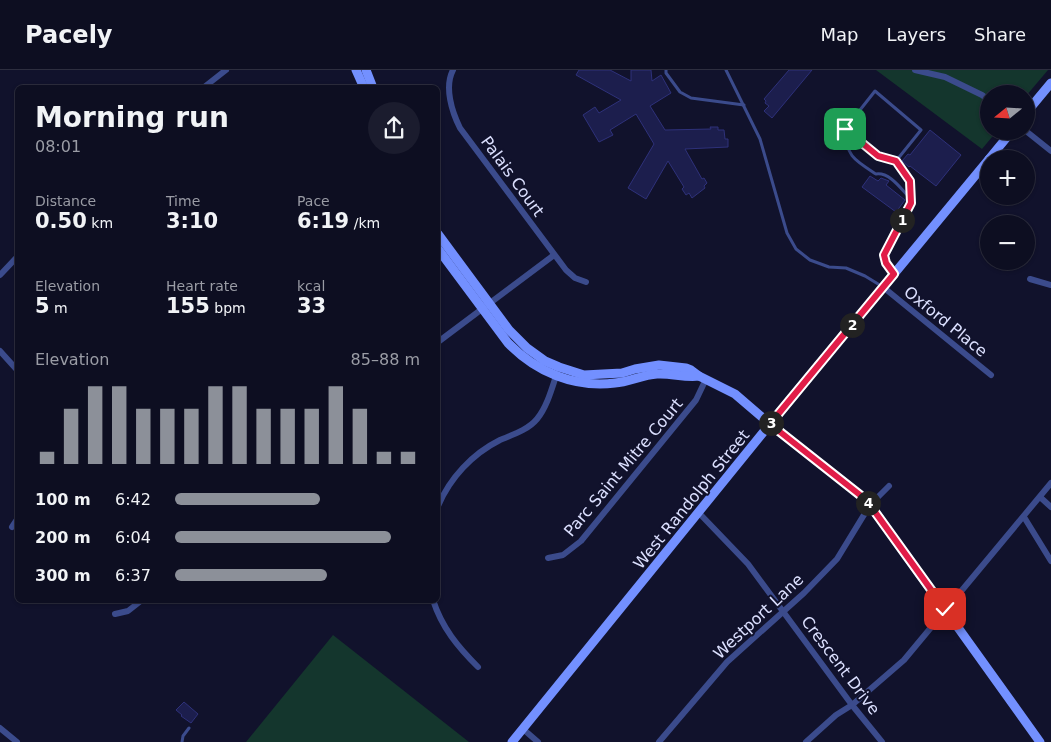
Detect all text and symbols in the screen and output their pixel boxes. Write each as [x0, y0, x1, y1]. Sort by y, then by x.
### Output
text: Pacely [25, 21, 113, 49]
text: Map [820, 24, 858, 45]
text: Layers [886, 24, 946, 45]
text: Share [974, 24, 1026, 45]
north arrow [980, 85, 1035, 140]
map controls [980, 85, 1035, 270]
text: Morning run [35, 101, 229, 134]
button: share [368, 102, 420, 154]
pin [824, 108, 866, 150]
icon: arrive [831, 115, 859, 143]
street label: Palais Court [477, 132, 548, 220]
text: 08:01 [35, 137, 81, 156]
button: + [980, 150, 1035, 205]
text: Distance [35, 193, 96, 209]
text: Time [166, 193, 200, 209]
text: Pace [297, 193, 330, 209]
pin: 1 [890, 208, 914, 232]
text: 0.50 [35, 209, 87, 233]
text: 3:10 [166, 209, 218, 233]
text: 6:19 [297, 209, 349, 233]
text: 1 [898, 212, 907, 228]
text: km [87, 215, 113, 231]
text: /km [349, 215, 380, 231]
button: − [980, 215, 1035, 270]
text: Elevation [35, 278, 100, 294]
text: Heart rate [166, 278, 238, 294]
text: kcal [297, 278, 325, 294]
street label: Oxford Place [900, 282, 991, 361]
text: 5 [35, 294, 50, 318]
text: 155 [166, 294, 210, 318]
text: 33 [297, 294, 326, 318]
text: m [50, 300, 68, 316]
text: bpm [210, 300, 246, 316]
pin: 2 [840, 312, 864, 338]
text: 2 [848, 317, 857, 333]
text: Elevation [35, 350, 109, 369]
text: 85–88 m [351, 350, 420, 369]
street label: Parc Saint Mitre Court [560, 394, 687, 540]
pin: 3 [758, 410, 784, 436]
text: 3 [767, 415, 776, 431]
street label: West Randolph Street [629, 426, 753, 573]
text: 100 m [35, 490, 91, 509]
text: 6:42 [115, 490, 151, 509]
pin: 4 [856, 490, 880, 516]
text: 4 [864, 495, 873, 511]
text: 200 m [35, 528, 91, 547]
text: 6:04 [115, 528, 151, 547]
text: 300 m [35, 566, 91, 585]
text: 6:37 [115, 566, 151, 585]
street label: Westport Lane [709, 570, 807, 663]
pin [924, 588, 966, 630]
icon: check [931, 595, 959, 623]
street label: Crescent Drive [797, 612, 884, 718]

